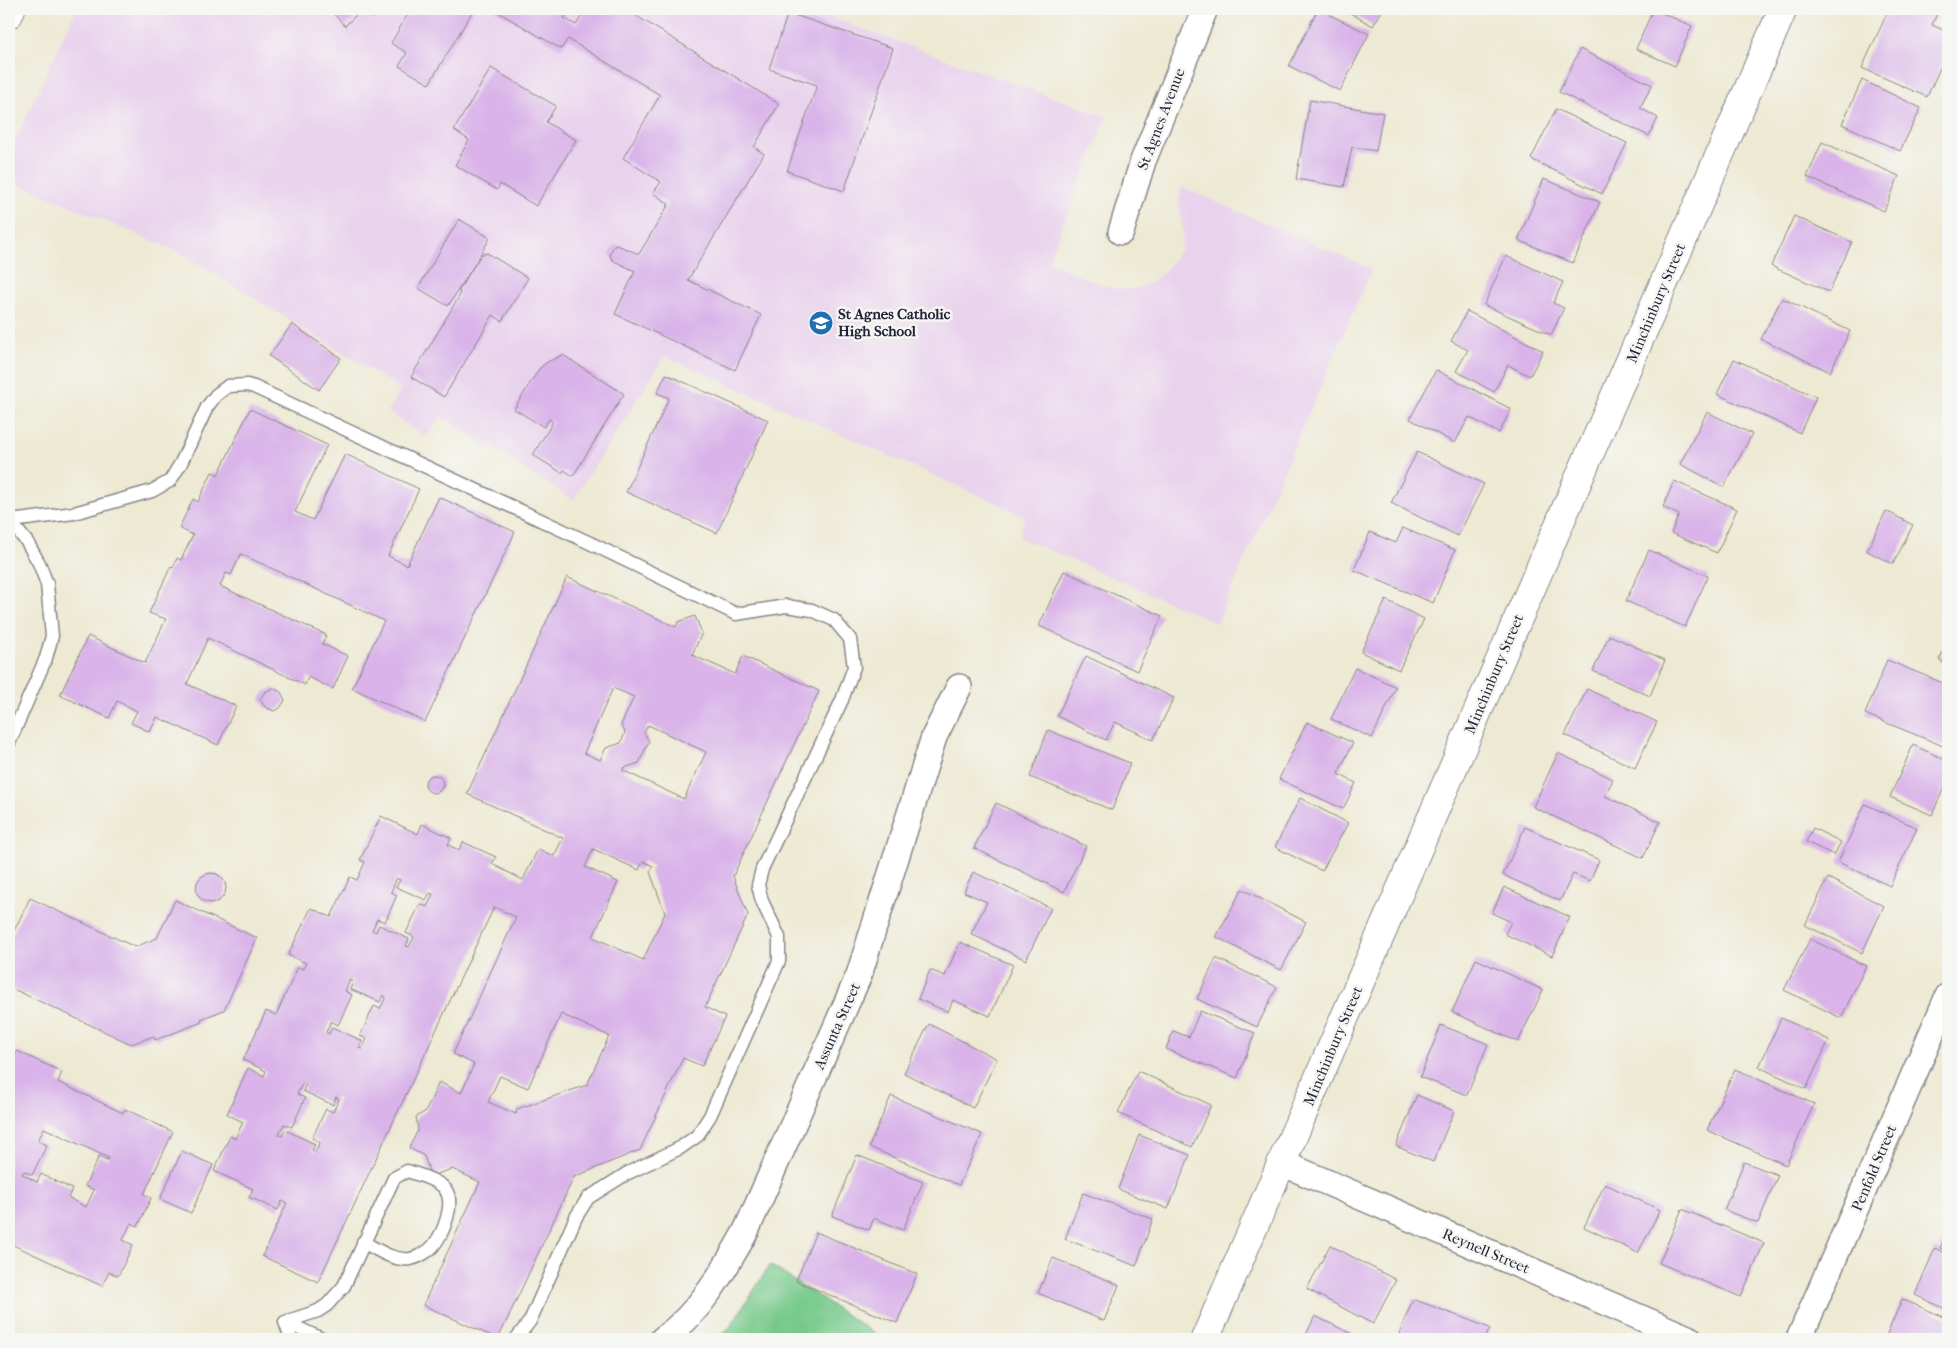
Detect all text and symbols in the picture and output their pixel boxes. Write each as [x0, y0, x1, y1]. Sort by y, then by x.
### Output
street label: St Agnes Avenue [1133, 65, 1189, 172]
street label: Minchinbury Street [1623, 240, 1690, 366]
place label: St Agnes Catholic High School [838, 305, 951, 340]
school or university icon: St Agnes Catholic High School [808, 310, 834, 336]
street label: Minchinbury Street [1461, 611, 1528, 737]
street label: Assunta Street [809, 979, 864, 1073]
street label: Minchinbury Street [1300, 983, 1367, 1109]
street label: Penfold Street [1848, 1122, 1901, 1214]
street label: Reynell Street [1440, 1225, 1533, 1278]

